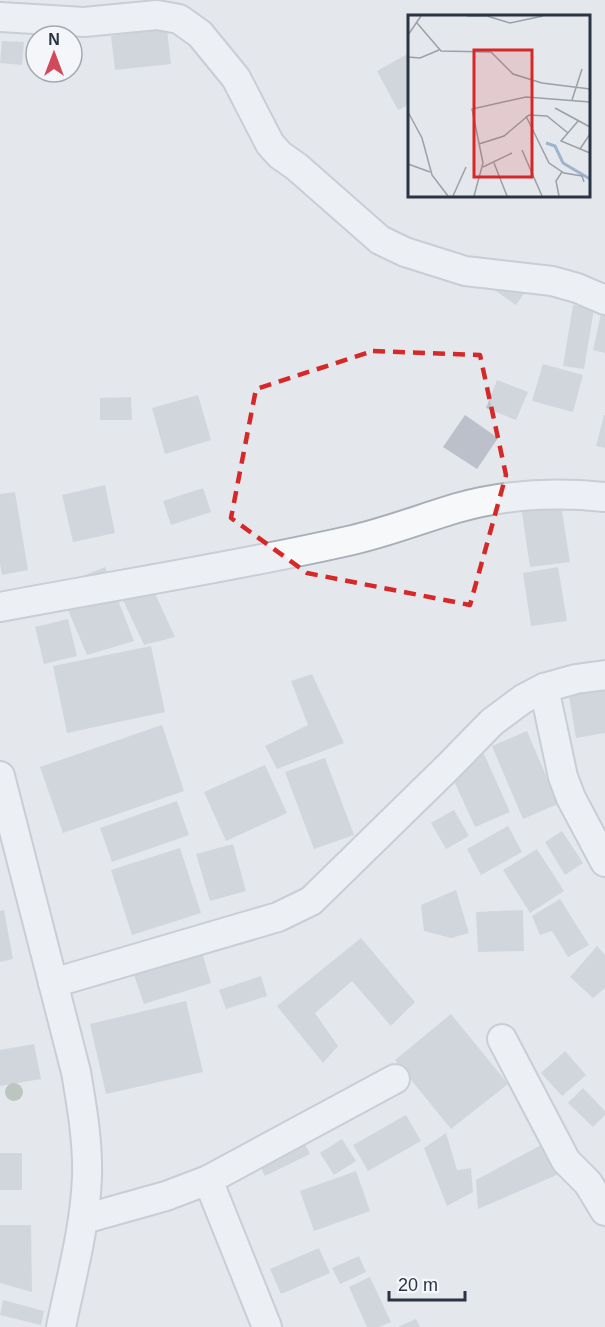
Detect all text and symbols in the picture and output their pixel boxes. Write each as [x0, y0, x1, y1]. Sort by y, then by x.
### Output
inset map [408, 15, 590, 196]
north arrow [24, 24, 84, 84]
text: N [48, 31, 60, 48]
scale bar [389, 1264, 466, 1302]
text: 20 m [398, 1275, 438, 1295]

